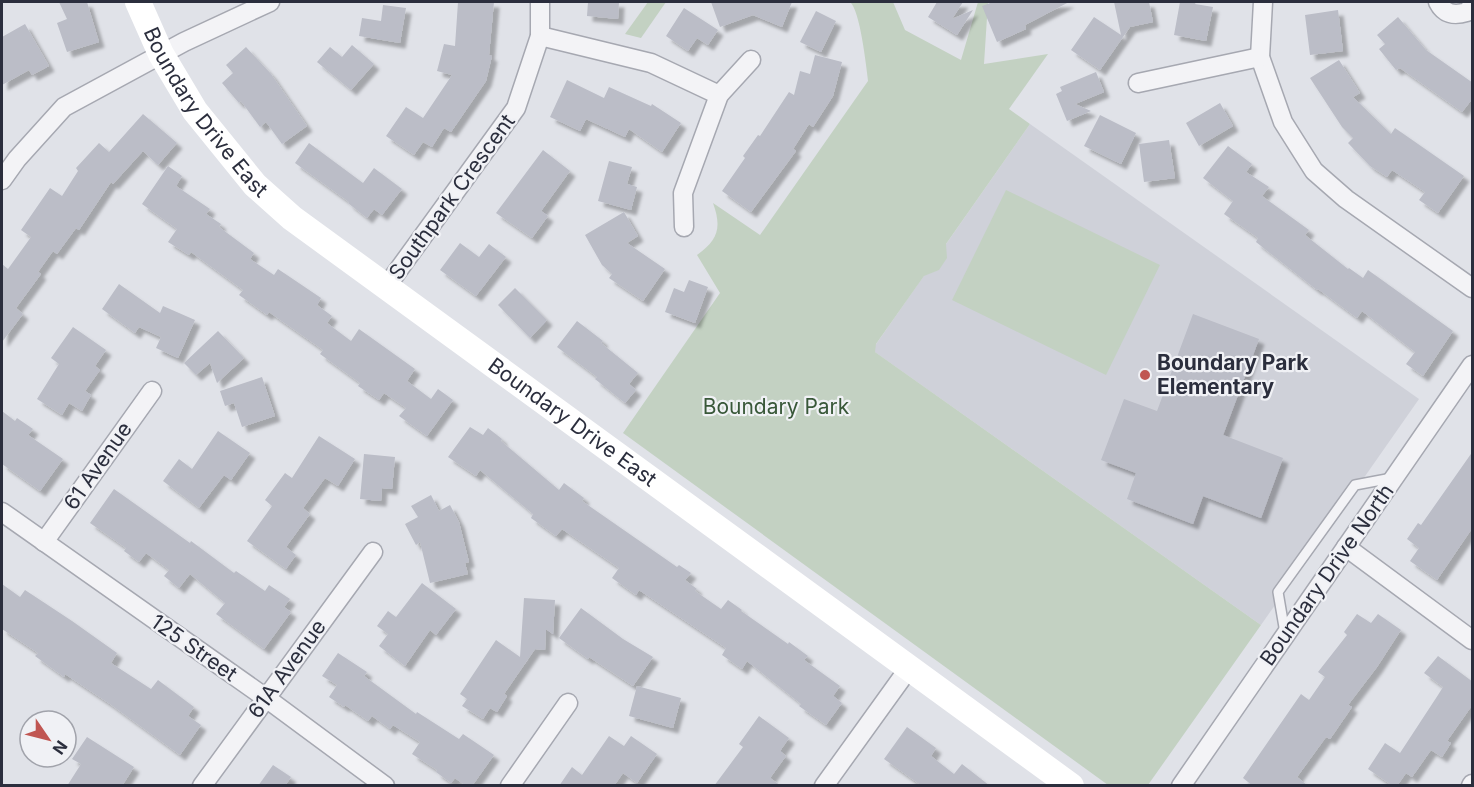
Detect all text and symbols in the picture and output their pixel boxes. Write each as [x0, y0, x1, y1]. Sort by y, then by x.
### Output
street label: Boundary Drive East [139, 23, 273, 202]
street label: Southpark Crescent [383, 109, 520, 284]
place label: Boundary Park Elementary [1157, 350, 1309, 399]
street label: Boundary Drive East [484, 352, 662, 492]
marker: Boundary Park Elementary [1138, 368, 1152, 382]
park label: Boundary Park [703, 394, 850, 419]
street label: 61 Avenue [58, 417, 137, 514]
street label: Boundary Drive North [1254, 479, 1399, 670]
street label: 125 Street [146, 609, 242, 686]
street label: 61A Avenue [242, 615, 331, 723]
north arrow [18, 709, 78, 769]
text: N [49, 737, 72, 758]

